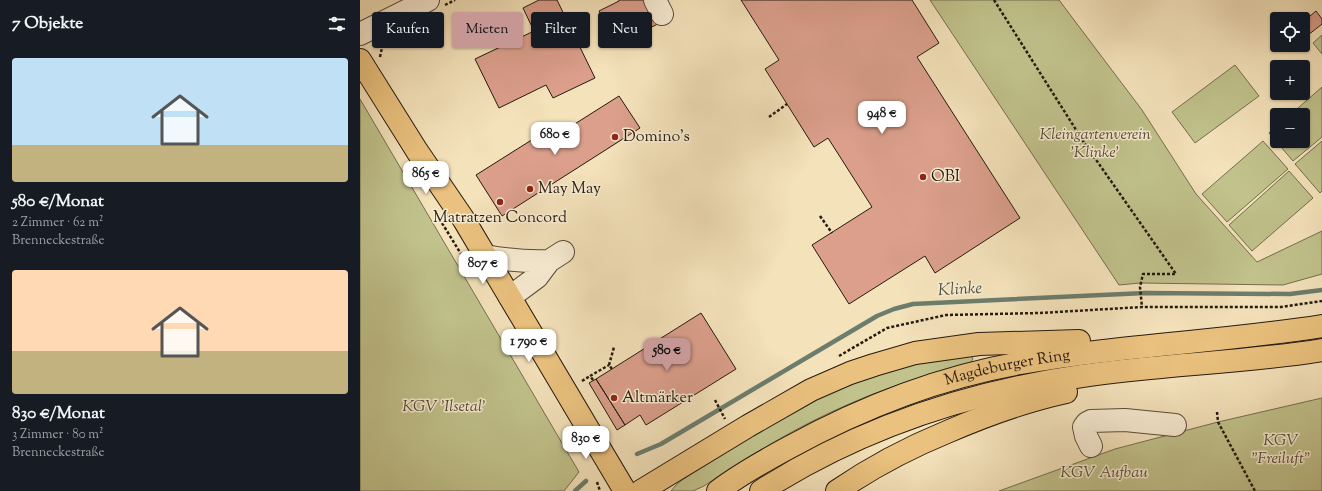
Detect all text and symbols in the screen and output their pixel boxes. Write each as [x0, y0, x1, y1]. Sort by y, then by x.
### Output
text: 7 Objekte [12, 12, 83, 36]
chip: Kaufen [372, 12, 444, 48]
chip: Mieten [452, 12, 523, 48]
chip: Filter [531, 12, 590, 48]
chip: Neu [598, 12, 652, 48]
map controls [1270, 12, 1310, 148]
button: locate [1270, 12, 1310, 52]
icon: filters [326, 13, 348, 35]
button: + [1270, 60, 1310, 100]
icon: home [144, 84, 216, 156]
pin: 948 € [854, 101, 910, 135]
text: 948 € [867, 105, 897, 123]
button: − [1270, 108, 1310, 148]
pin: 680 € [527, 122, 583, 156]
park label: Kleingartenverein 'Klinke' [1039, 124, 1151, 165]
text: 680 € [540, 126, 570, 144]
place label: Domino's [623, 126, 690, 149]
marker: Domino's [610, 132, 620, 142]
pin: 865 € [398, 161, 454, 195]
text: 865 € [412, 165, 440, 183]
place label: OBI [931, 166, 960, 189]
marker: OBI [918, 172, 928, 182]
place label: May May [538, 178, 601, 201]
marker: May May [525, 184, 535, 194]
text: 580 €/Monat [12, 190, 104, 214]
marker: Matratzen Concord [495, 197, 505, 207]
place label: Matratzen Concord [433, 207, 567, 230]
text: 2 Zimmer · 62 m² [12, 214, 103, 232]
text: Brenneckestraße [12, 232, 104, 250]
pin: 807 € [455, 251, 511, 285]
text: 807 € [468, 255, 498, 273]
water label: Klinke [937, 277, 983, 303]
icon: home [144, 296, 216, 368]
pin: 1 790 € [492, 329, 566, 363]
text: 1 790 € [510, 333, 548, 351]
pin: 580 € [639, 338, 695, 372]
text: 580 € [653, 342, 681, 360]
street label: Magdeburger Ring [942, 344, 1072, 392]
place label: Altmärker [622, 387, 693, 410]
marker: Altmärker [609, 393, 619, 403]
park label: KGV 'Ilsetal' [402, 396, 486, 419]
text: 830 €/Monat [12, 402, 105, 426]
text: 3 Zimmer · 80 m² [12, 426, 103, 444]
pin: 830 € [558, 426, 614, 460]
text: 830 € [571, 430, 601, 448]
park label: KGV "Freiluft" [1251, 430, 1311, 471]
text: Brenneckestraße [12, 444, 104, 462]
park label: KGV Aufbau [1060, 462, 1148, 485]

